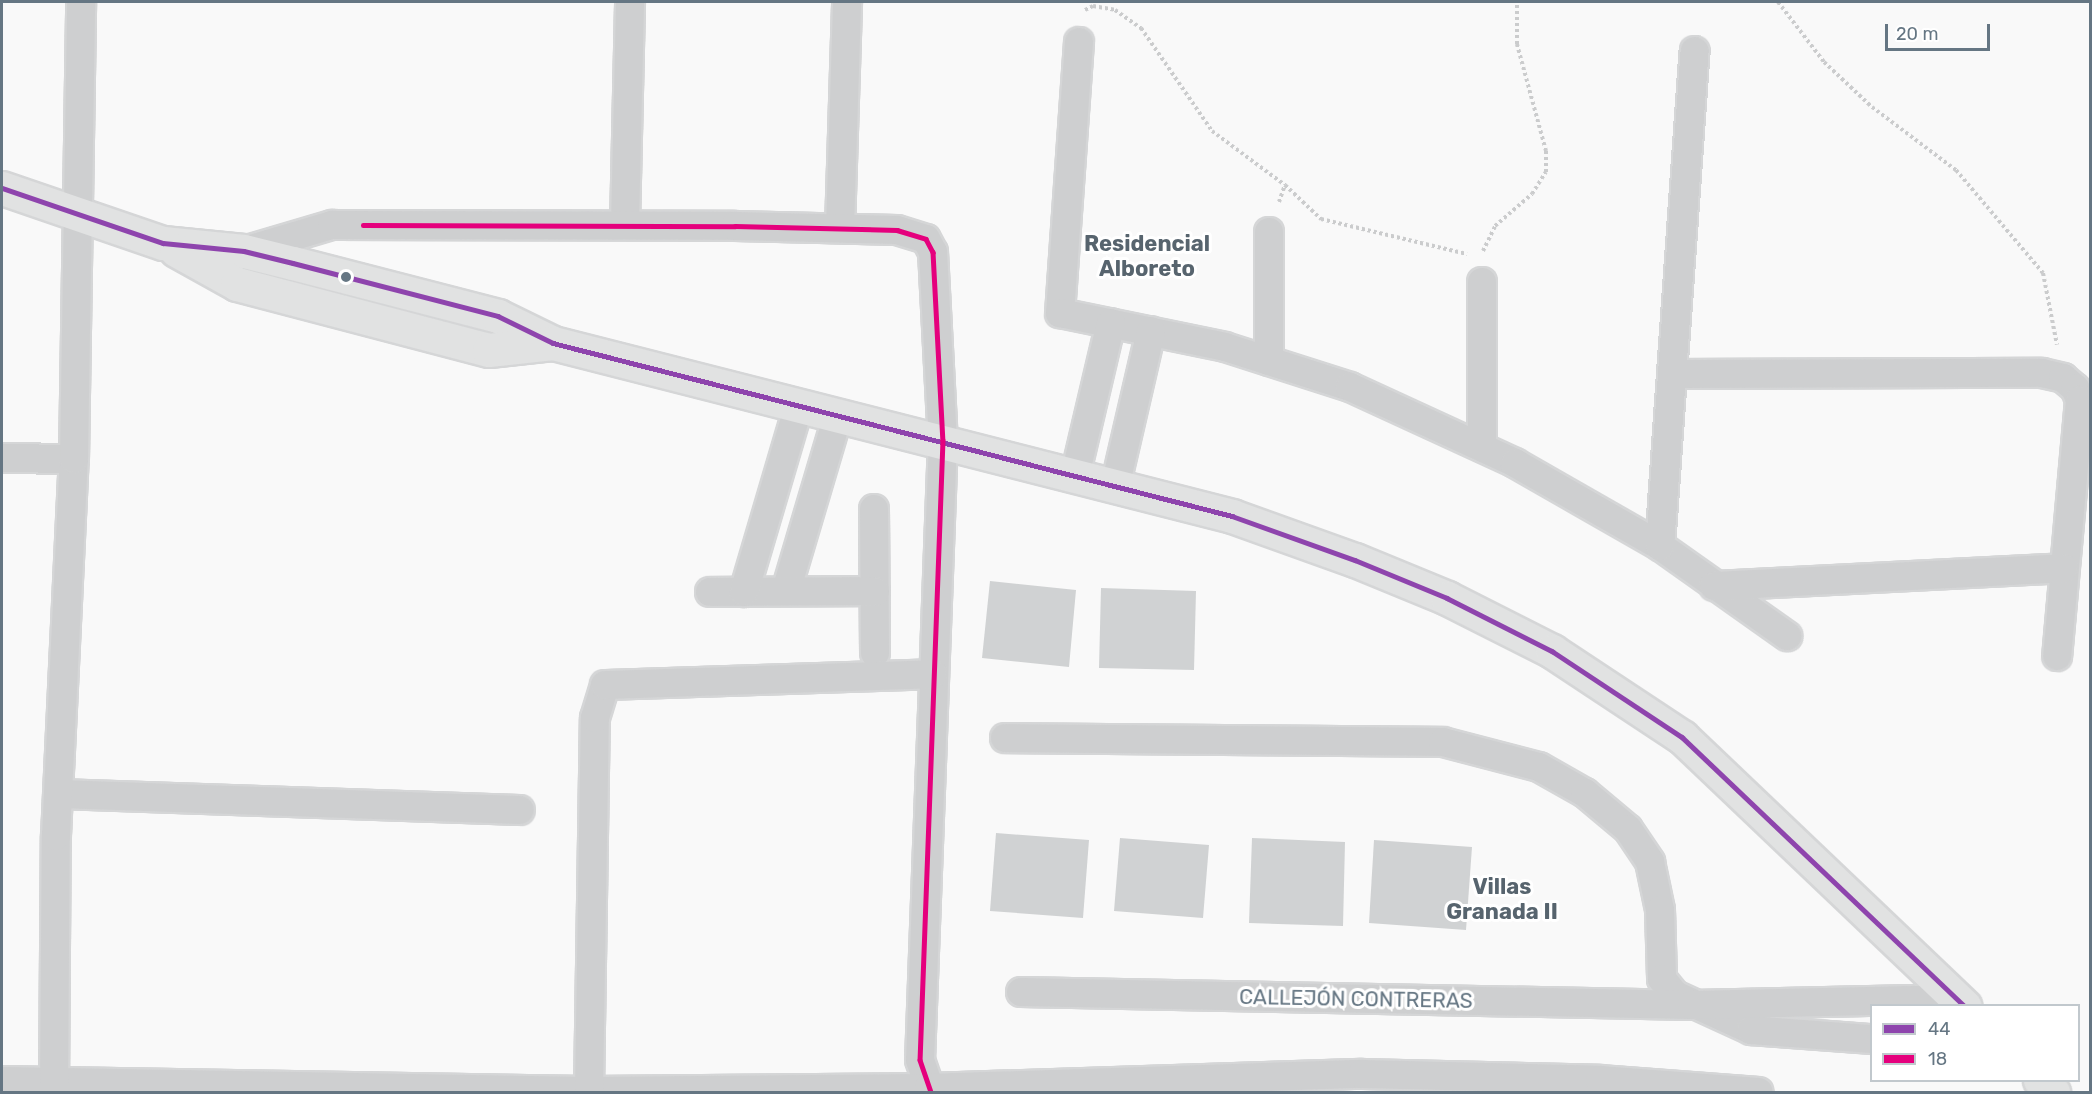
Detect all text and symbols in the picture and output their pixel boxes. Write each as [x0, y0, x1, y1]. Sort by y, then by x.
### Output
scale bar [1888, 12, 1993, 50]
text: 20 m [1896, 23, 1938, 45]
district label: Residencial Alboreto [1084, 230, 1210, 282]
unlabelled marker [340, 271, 352, 283]
district label: Villas Granada II [1446, 873, 1558, 924]
street label: CALLEJÓN CONTRERAS [1239, 984, 1473, 1014]
legend [1870, 1004, 2080, 1082]
text: 44 [1928, 1018, 1950, 1040]
text: 18 [1928, 1048, 1947, 1070]

